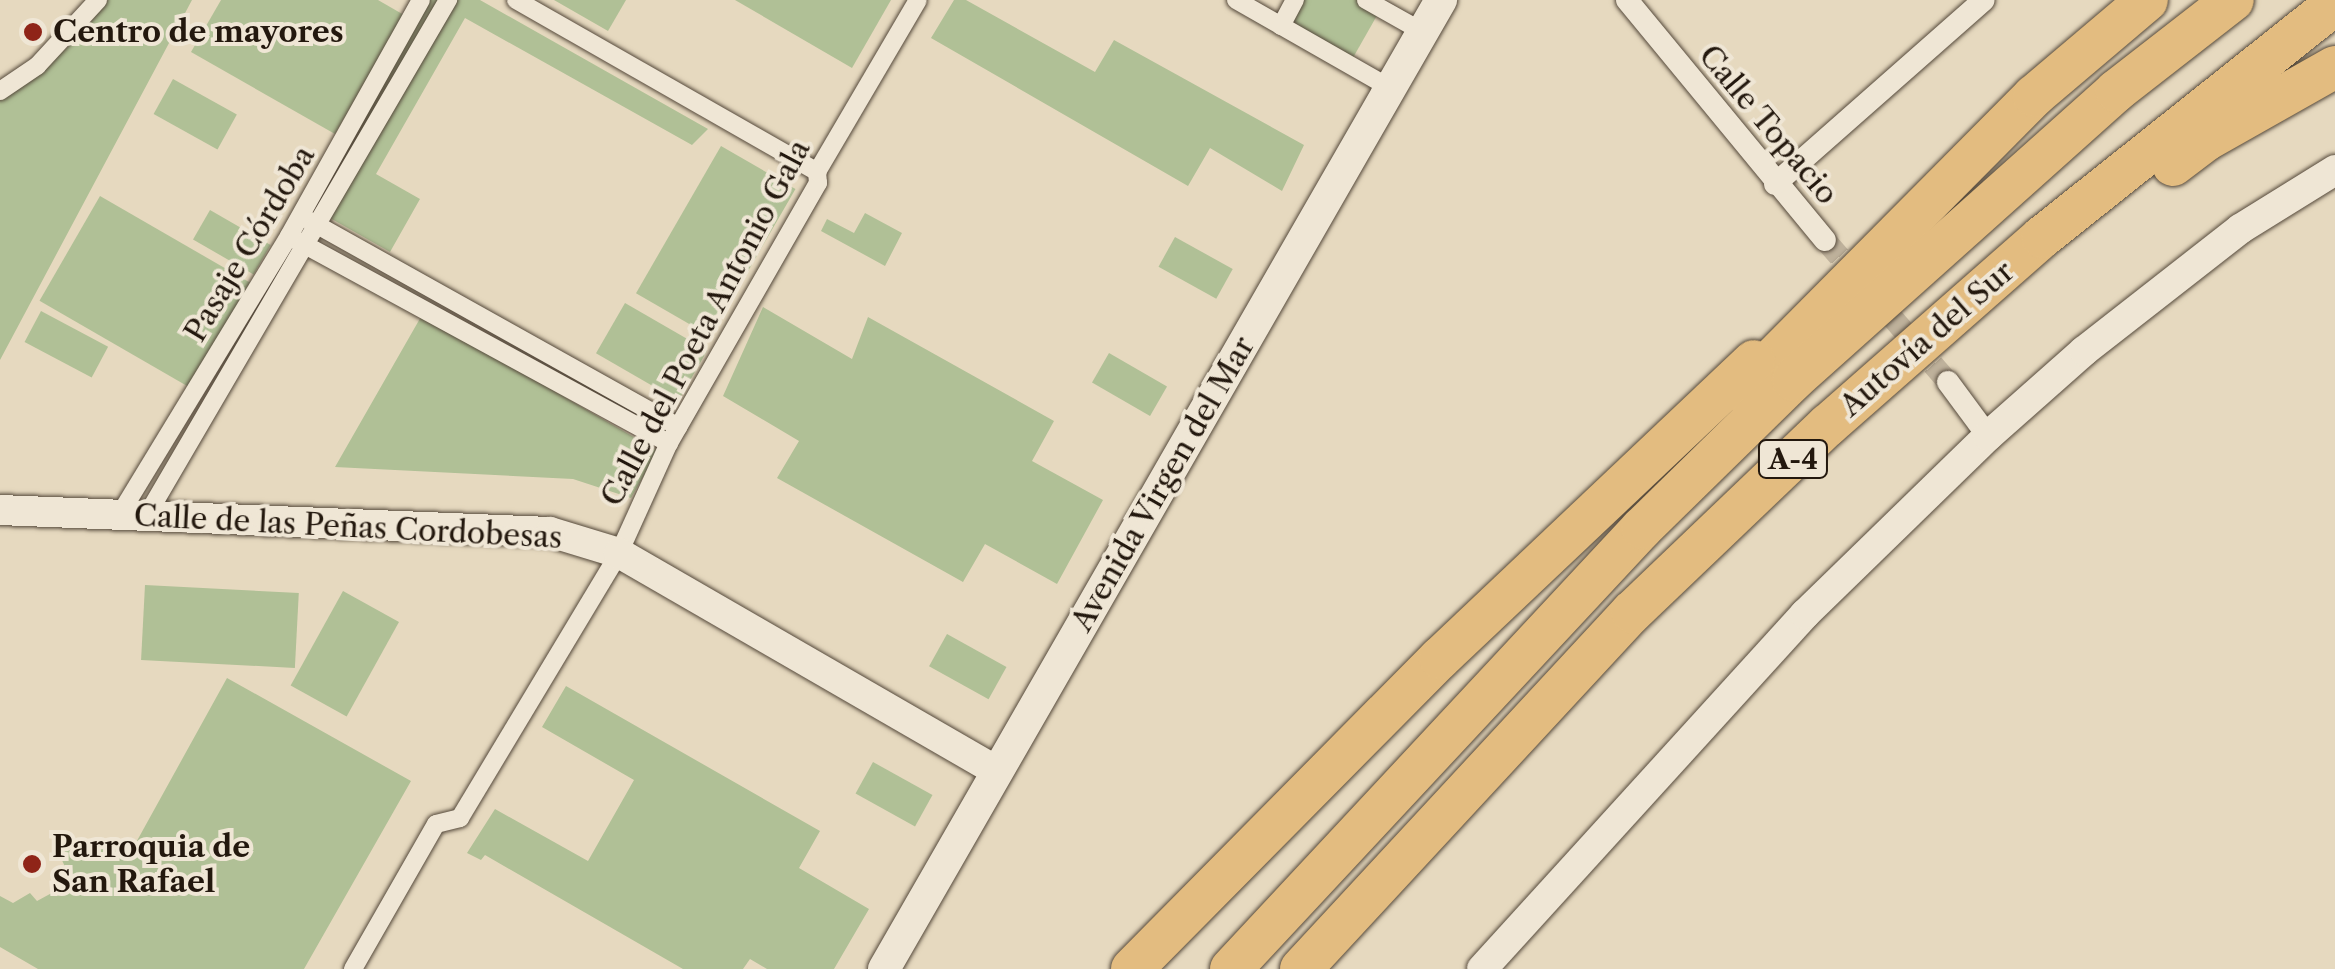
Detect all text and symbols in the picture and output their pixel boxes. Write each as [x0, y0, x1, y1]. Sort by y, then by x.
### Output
place label: Centro de mayores [53, 14, 344, 50]
marker: Centro de mayores [22, 21, 44, 43]
street label: Calle Topacio [1691, 38, 1845, 212]
street label: Calle del Poeta Antonio Gala [594, 133, 818, 513]
street label: Pasaje Córdoba [177, 140, 323, 348]
street label: Autovía del Sur [1833, 254, 2021, 424]
street label: Avenida Virgen del Mar [1064, 330, 1262, 638]
road number: A-4 [1756, 436, 1830, 482]
street label: Calle de las Peñas Cordobesas [133, 498, 563, 556]
place label: Parroquia de San Rafael [52, 829, 250, 900]
marker: Parroquia de San Rafael [21, 853, 43, 875]

